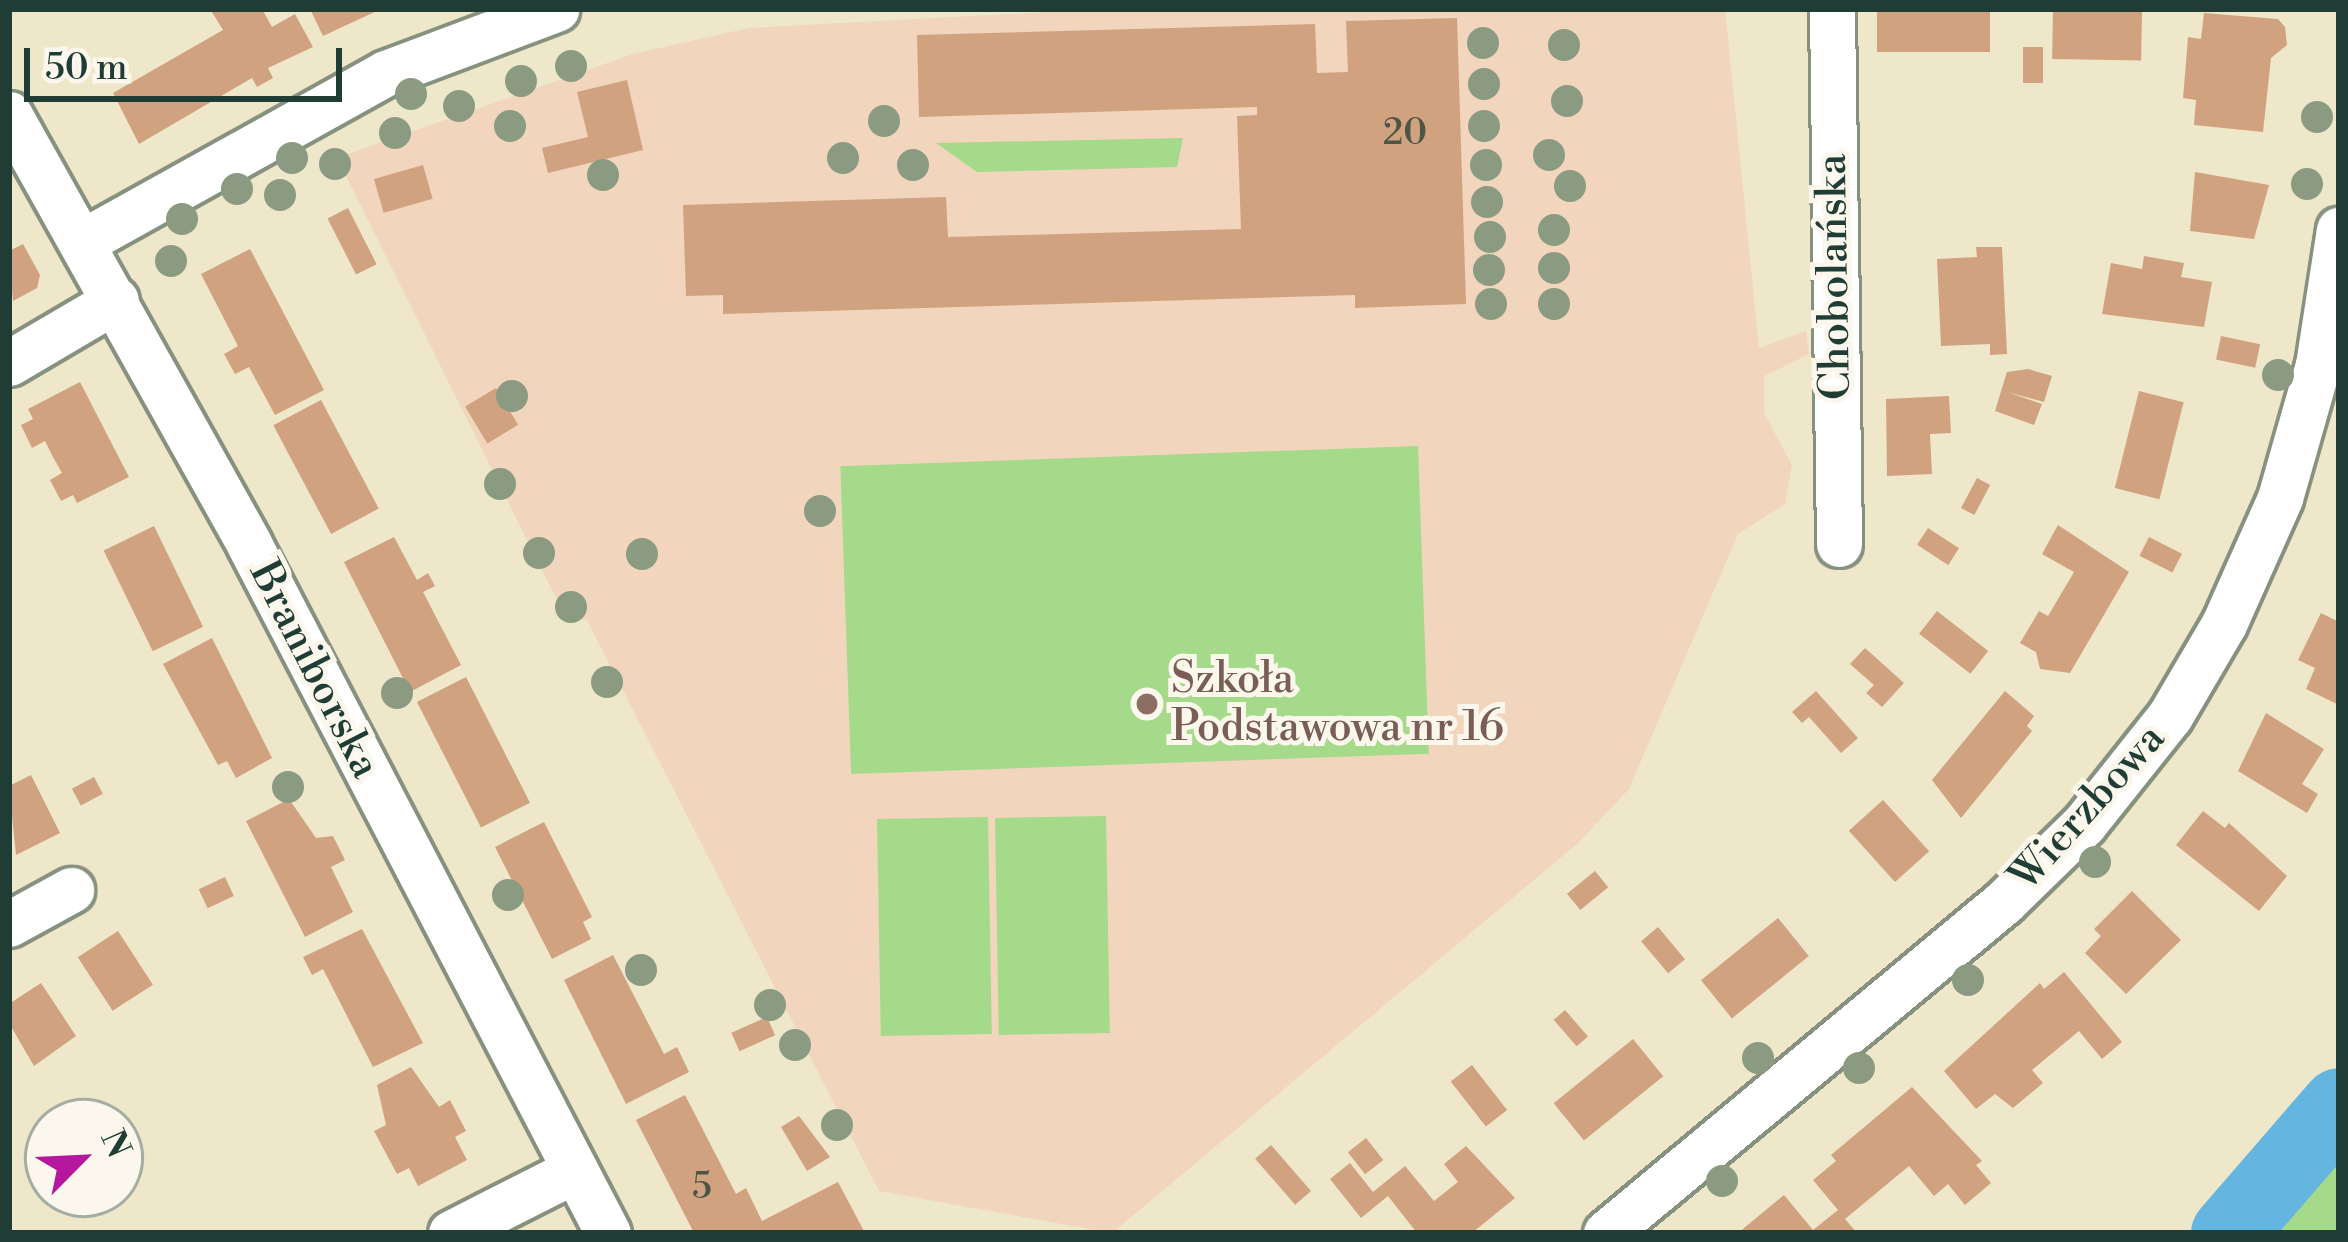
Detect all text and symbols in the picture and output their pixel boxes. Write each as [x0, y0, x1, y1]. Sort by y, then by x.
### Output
scale bar [30, 24, 348, 98]
text: 50 m [45, 46, 128, 91]
house number: 20 [1383, 112, 1427, 156]
street label: Chobolańska [1808, 153, 1862, 401]
street label: Braniborska [238, 553, 390, 787]
place label: Szkoła Podstawowa nr 16 [1171, 655, 1504, 754]
marker: Szkoła Podstawowa nr 16 [1134, 691, 1160, 717]
street label: Wierzbowa [2000, 714, 2176, 902]
north arrow [24, 1098, 144, 1218]
text: N [91, 1124, 139, 1165]
house number: 5 [692, 1166, 712, 1210]

